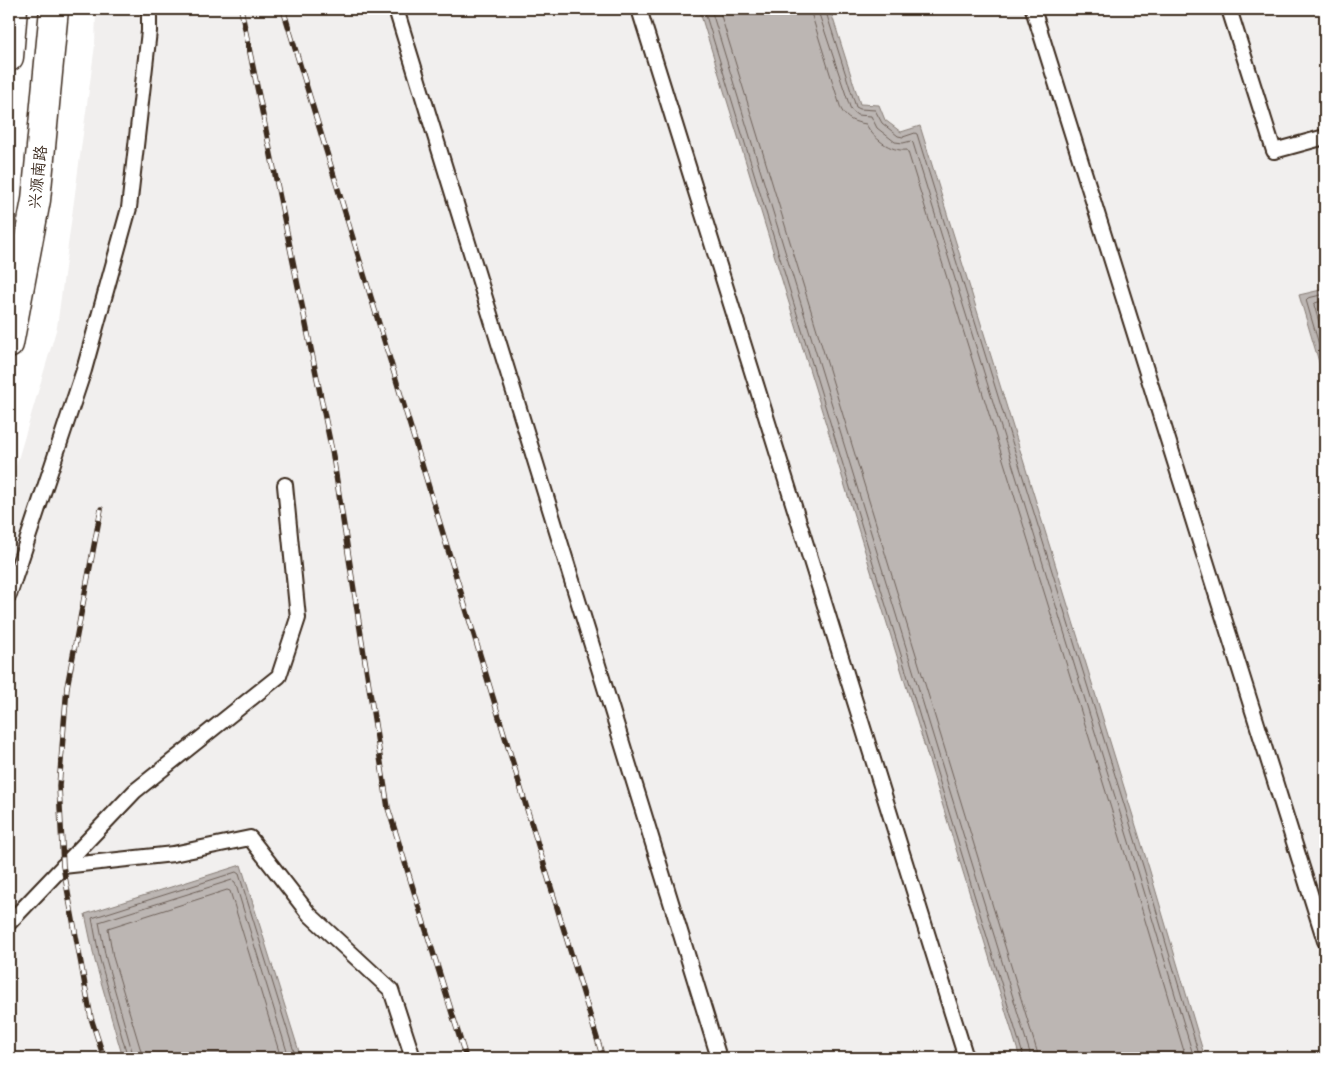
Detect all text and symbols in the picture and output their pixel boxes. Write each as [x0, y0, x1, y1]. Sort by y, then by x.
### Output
street label: 兴源南路 [24, 144, 50, 210]

